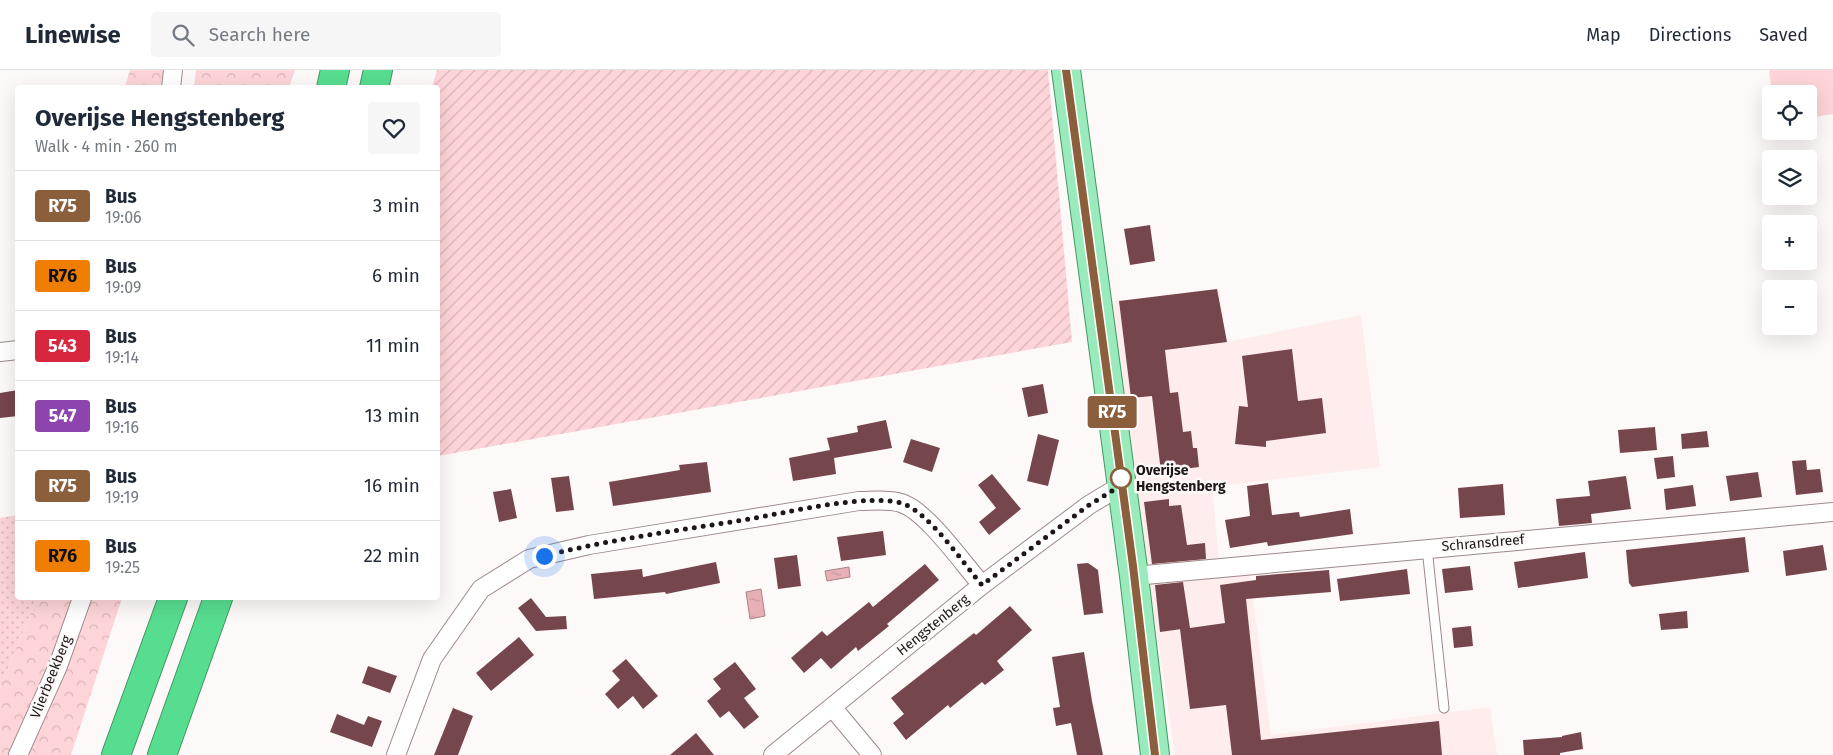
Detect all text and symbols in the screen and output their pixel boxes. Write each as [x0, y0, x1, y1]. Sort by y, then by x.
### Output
search box [151, 12, 501, 57]
text: Linewise [25, 21, 121, 49]
icon: search [169, 21, 197, 49]
text: Search here [209, 23, 310, 46]
text: Map [1586, 24, 1621, 46]
text: Directions [1649, 24, 1731, 46]
text: Saved [1759, 24, 1808, 46]
map controls [1762, 85, 1817, 335]
button: locate [1762, 85, 1817, 140]
button: heart [368, 102, 420, 154]
text: Overijse Hengstenberg [35, 104, 284, 132]
text: Walk · 4 min · 260 m [35, 137, 177, 156]
button: layers [1762, 150, 1817, 205]
text: Bus [105, 185, 137, 208]
text: 3 min [373, 194, 420, 217]
text: R75 [48, 195, 77, 217]
text: 19:06 [105, 208, 142, 227]
button: + [1762, 215, 1817, 270]
text: Bus [105, 255, 137, 278]
text: 6 min [372, 264, 420, 287]
text: R76 [48, 265, 77, 287]
text: 19:09 [105, 278, 141, 297]
button: − [1762, 280, 1817, 335]
text: Bus [105, 325, 137, 348]
text: 11 min [366, 334, 420, 357]
text: 543 [48, 335, 77, 357]
text: 19:14 [105, 348, 139, 367]
text: Bus [105, 395, 137, 418]
line badge: R75 [1083, 396, 1141, 428]
text: R75 [1098, 401, 1126, 423]
text: 13 min [364, 404, 420, 427]
text: 547 [49, 405, 76, 427]
text: 19:16 [105, 418, 139, 437]
place label: Overijse Hengstenberg [1136, 462, 1226, 495]
text: Bus [105, 465, 137, 488]
marker: Overijse Hengstenberg [1110, 467, 1132, 489]
text: 16 min [364, 474, 420, 497]
text: R75 [48, 475, 77, 497]
text: 19:19 [105, 488, 139, 507]
street label: Schransdreef [1441, 531, 1526, 555]
text: Bus [105, 535, 137, 558]
text: 22 min [363, 544, 420, 567]
your location [532, 544, 557, 569]
text: R76 [48, 545, 77, 567]
text: 19:25 [105, 558, 140, 577]
street label: Hengstenberg [893, 590, 973, 659]
street label: Vlierbeekberg [27, 632, 76, 721]

